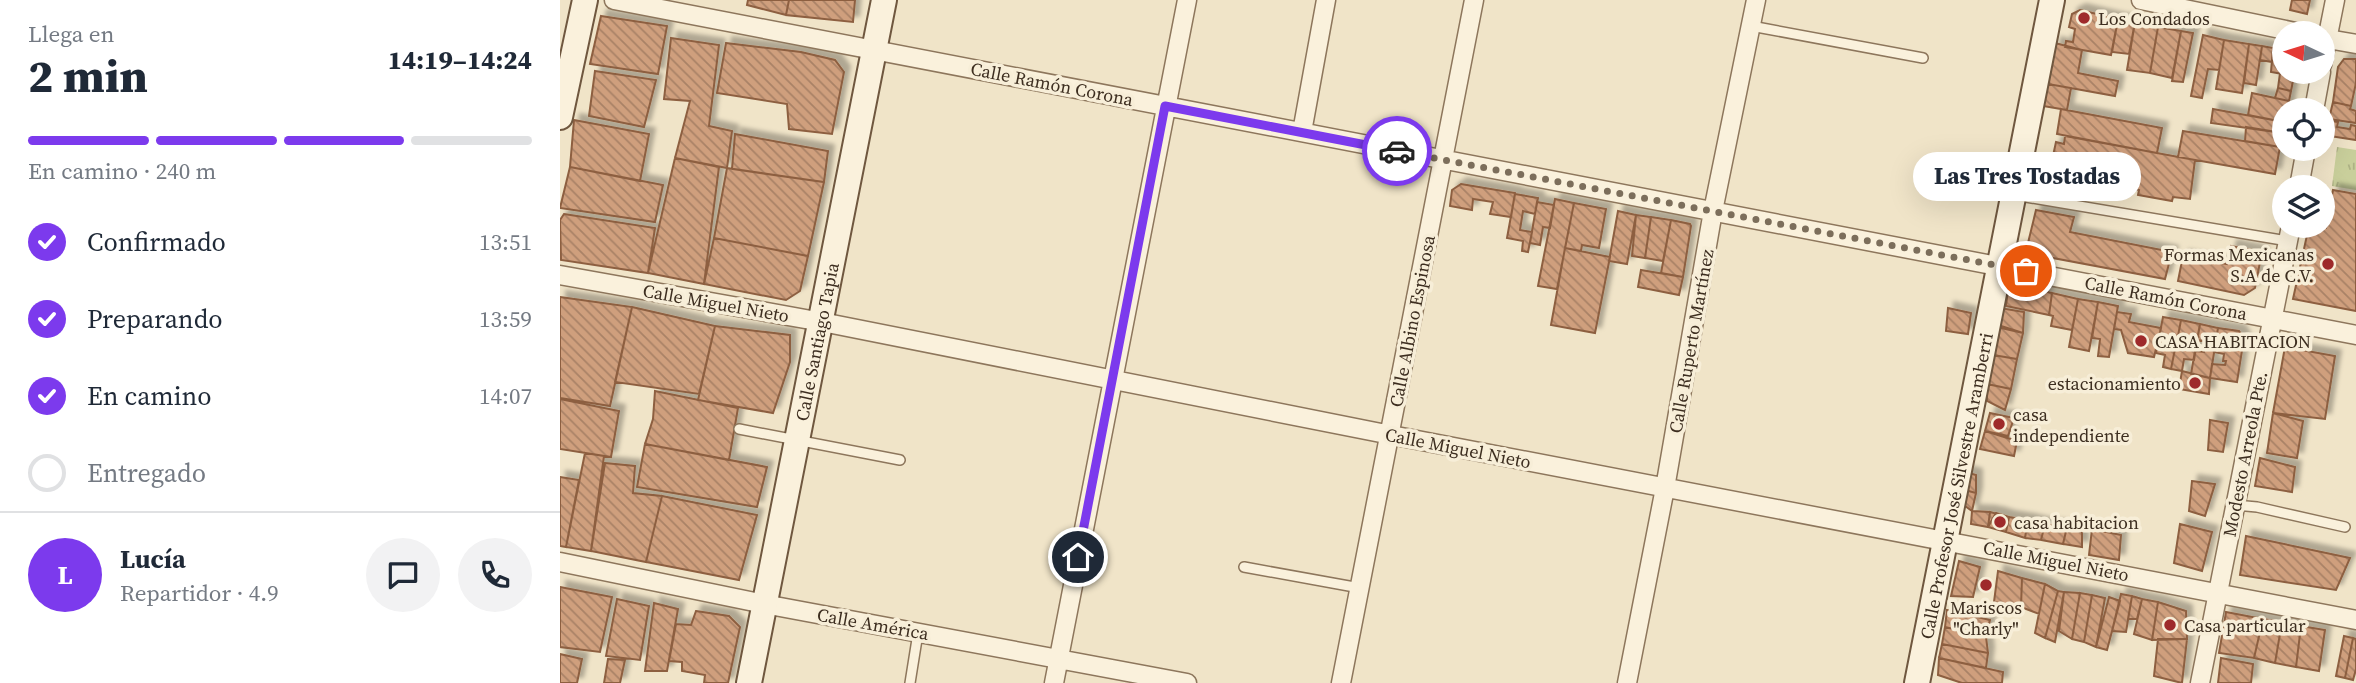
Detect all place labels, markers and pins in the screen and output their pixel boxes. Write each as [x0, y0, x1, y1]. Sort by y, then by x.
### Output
place label: Los Condados [2098, 6, 2210, 31]
marker: Los Condados [2076, 10, 2092, 26]
callout: Las Tres Tostadas [1912, 152, 2140, 201]
pin [1996, 241, 2056, 301]
place label: Formas Mexicanas S.A de C.V. [2164, 242, 2314, 288]
marker: Formas Mexicanas S.A de C.V. [2320, 256, 2336, 272]
place label: CASA HABITACION [2155, 329, 2311, 354]
marker: CASA HABITACION [2133, 333, 2149, 349]
place label: estacionamiento [2048, 371, 2181, 396]
marker: estacionamiento [2187, 375, 2203, 391]
place label: casa independiente [2013, 402, 2130, 448]
marker: casa independiente [1991, 416, 2007, 432]
place label: casa habitacion [2014, 510, 2139, 535]
marker: casa habitacion [1992, 514, 2008, 530]
pin [1048, 527, 1108, 587]
marker: Mariscos "Charly" [1978, 577, 1994, 593]
place label: Mariscos "Charly" [1950, 595, 2022, 641]
place label: Casa particular [2184, 613, 2306, 638]
marker: Casa particular [2162, 617, 2178, 633]

